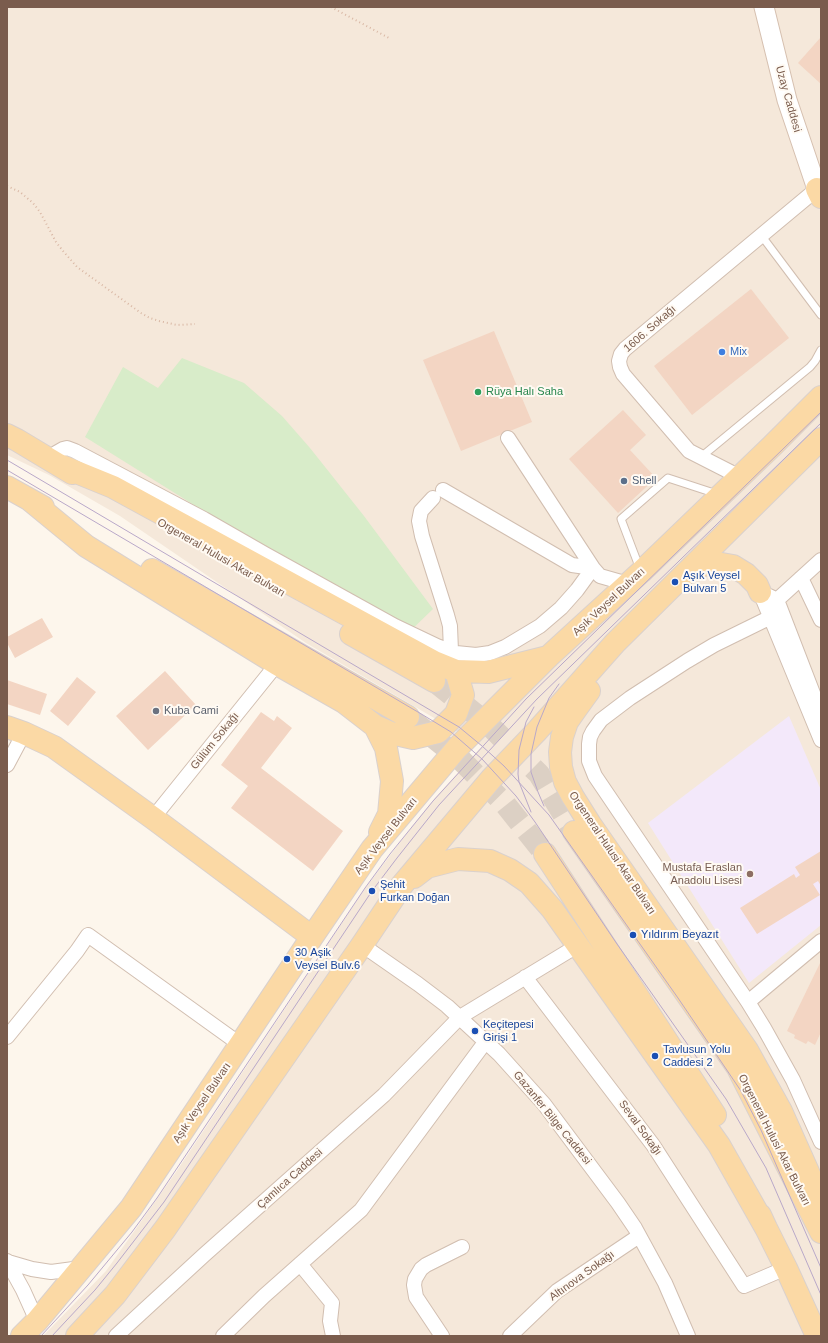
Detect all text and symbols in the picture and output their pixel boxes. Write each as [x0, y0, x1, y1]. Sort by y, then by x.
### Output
street label: Uzay Caddesi [772, 64, 804, 134]
street label: 1606. Sokağı [621, 303, 679, 355]
place label: Mix [730, 345, 747, 359]
marker: Mix [717, 347, 727, 357]
place label: Rüya Halı Saha [486, 385, 563, 399]
marker: Rüya Halı Saha [473, 387, 483, 397]
place label: Shell [632, 474, 656, 488]
marker: Shell [619, 476, 629, 486]
street label: Orgeneral Hulusi Akar Bulvarı [155, 516, 287, 600]
street label: Aşık Veysel Bulvarı [570, 565, 648, 639]
place label: Aşık Veysel Bulvarı 5 [683, 569, 740, 595]
marker: Aşık Veysel Bulvarı 5 [670, 577, 680, 587]
place label: Kuba Cami [164, 704, 218, 718]
marker: Kuba Cami [151, 706, 161, 716]
street label: Gülüm Sokağı [188, 710, 242, 772]
street label: Orgeneral Hulusi Akar Bulvarı [566, 789, 658, 917]
street label: Aşık Veysel Bulvarı [352, 795, 420, 877]
place label: Mustafa Eraslan Anadolu Lisesi [663, 861, 742, 887]
marker: Mustafa Eraslan Anadolu Lisesi [745, 869, 755, 879]
place label: Şehit Furkan Doğan [380, 878, 450, 904]
marker: Şehit Furkan Doğan [367, 886, 377, 896]
place label: Yıldırım Beyazıt [641, 928, 719, 942]
marker: Yıldırım Beyazıt [628, 930, 638, 940]
place label: 30 Aşik Veysel Bulv.6 [295, 946, 360, 972]
marker: 30 Aşik Veysel Bulv.6 [282, 954, 292, 964]
place label: Keçitepesi Girişi 1 [483, 1018, 534, 1044]
marker: Keçitepesi Girişi 1 [470, 1026, 480, 1036]
place label: Tavlusun Yolu Caddesi 2 [663, 1043, 730, 1069]
marker: Tavlusun Yolu Caddesi 2 [650, 1051, 660, 1061]
street label: Aşık Veysel Bulvarı [170, 1060, 234, 1146]
street label: Gazanfer Bilge Caddesi [510, 1069, 594, 1167]
street label: Orgeneral Hulusi Akar Bulvarı [735, 1072, 813, 1208]
street label: Seval Sokağı [616, 1098, 664, 1158]
street label: Çamlıca Caddesi [254, 1146, 326, 1212]
street label: Altınova Sokağı [547, 1248, 617, 1304]

